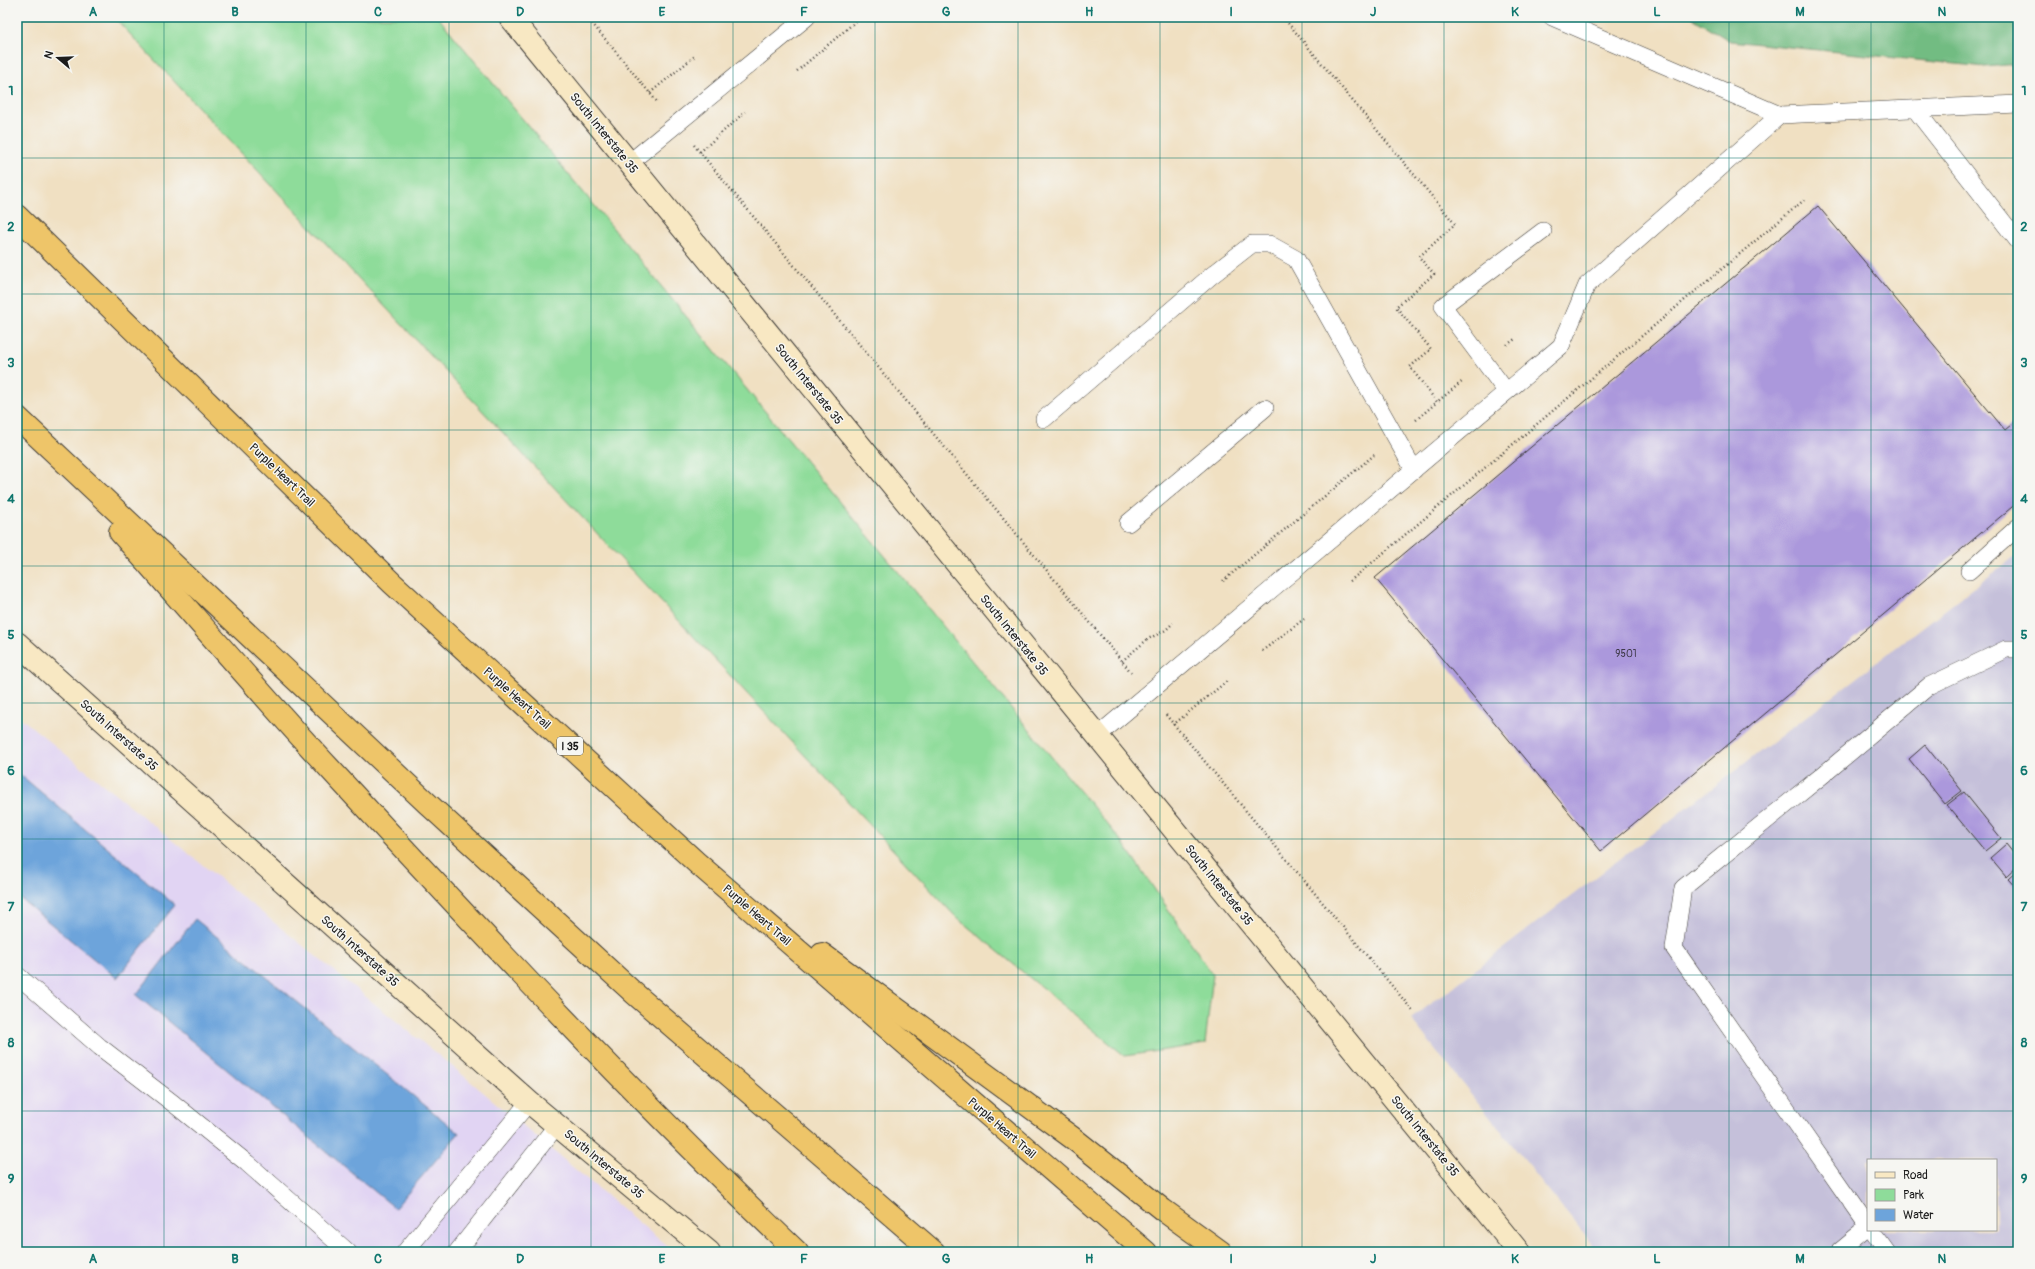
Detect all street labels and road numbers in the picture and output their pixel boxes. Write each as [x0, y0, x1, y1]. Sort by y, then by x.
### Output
street label: South Interstate 35 [566, 90, 641, 177]
street label: South Interstate 35 [771, 341, 846, 428]
street label: Purple Heart Trail [246, 440, 318, 511]
street label: South Interstate 35 [976, 592, 1051, 679]
street label: Purple Heart Trail [480, 664, 554, 733]
street label: South Interstate 35 [77, 696, 161, 774]
road number: I 35 [557, 737, 583, 755]
street label: South Interstate 35 [1181, 842, 1256, 929]
street label: Purple Heart Trail [719, 882, 794, 949]
street label: South Interstate 35 [318, 912, 402, 990]
street label: South Interstate 35 [1387, 1093, 1462, 1180]
street label: Purple Heart Trail [964, 1095, 1039, 1162]
street label: South Interstate 35 [561, 1127, 647, 1202]

